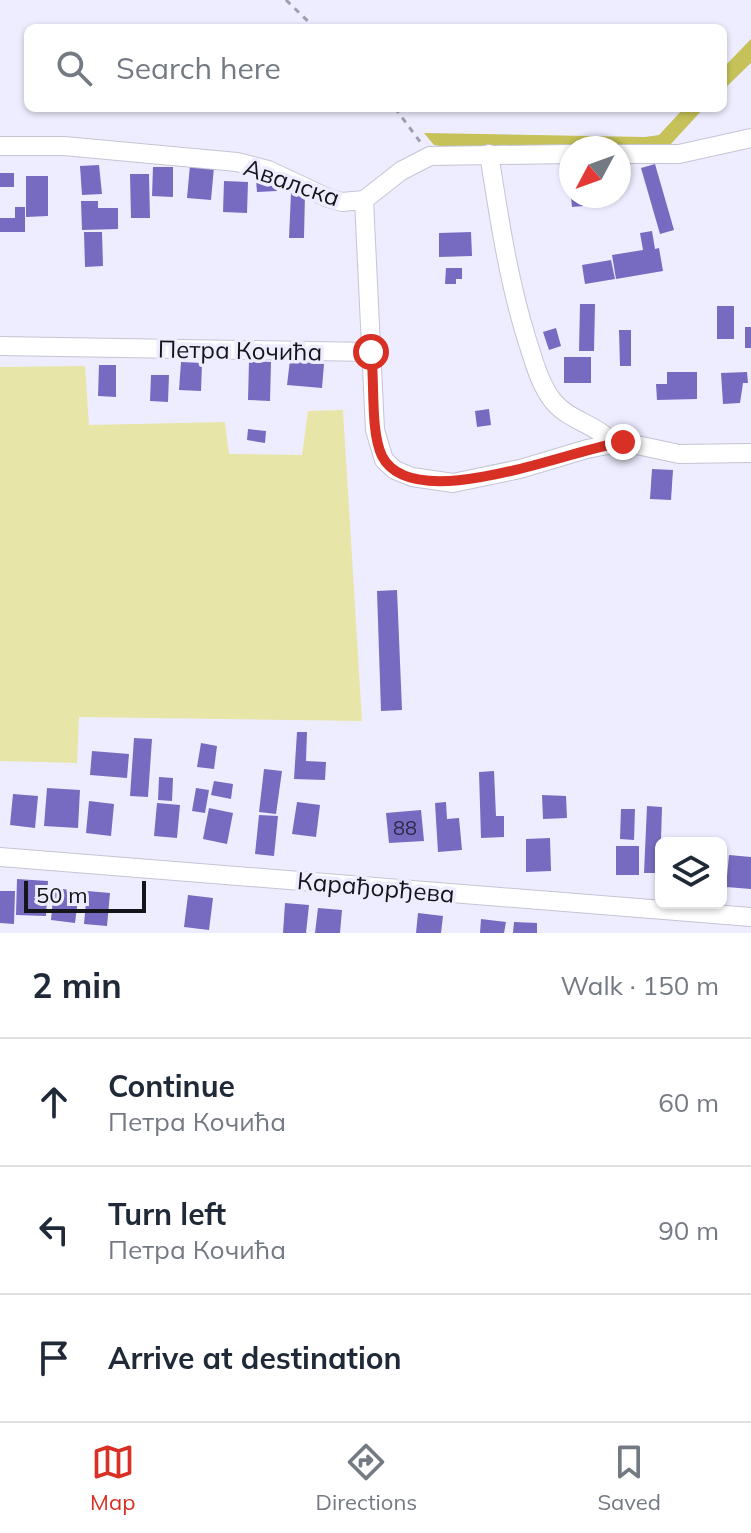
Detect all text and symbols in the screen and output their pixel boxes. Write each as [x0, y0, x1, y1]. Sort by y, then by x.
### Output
search box [24, 24, 727, 112]
icon: search [52, 46, 96, 90]
text: Search here [116, 49, 281, 87]
north arrow [559, 136, 631, 208]
street label: Авалска [240, 152, 344, 212]
street label: Петра Кочића [158, 334, 322, 366]
route start [353, 334, 389, 370]
route end [605, 424, 641, 460]
house number: 88 [393, 815, 417, 840]
map controls [655, 837, 727, 909]
button: layers [655, 837, 727, 909]
street label: Карађорђева [296, 865, 456, 909]
scale bar [24, 877, 146, 913]
text: 50 m [36, 881, 87, 909]
text: 2 min [32, 964, 122, 1007]
text: Walk · 150 m [560, 969, 719, 1002]
text: Continue [108, 1067, 235, 1105]
icon: ahead [32, 1080, 76, 1124]
text: 60 m [658, 1086, 719, 1119]
text: Петра Кочића [108, 1105, 286, 1138]
text: Turn left [108, 1195, 226, 1233]
icon: left [32, 1208, 76, 1252]
text: 90 m [658, 1214, 719, 1247]
text: Петра Кочића [108, 1233, 286, 1266]
icon: arrive [32, 1336, 76, 1380]
text: Arrive at destination [108, 1339, 402, 1377]
tab: Map [90, 1440, 135, 1516]
tab: Directions [316, 1440, 417, 1516]
tab: Saved [597, 1440, 661, 1516]

